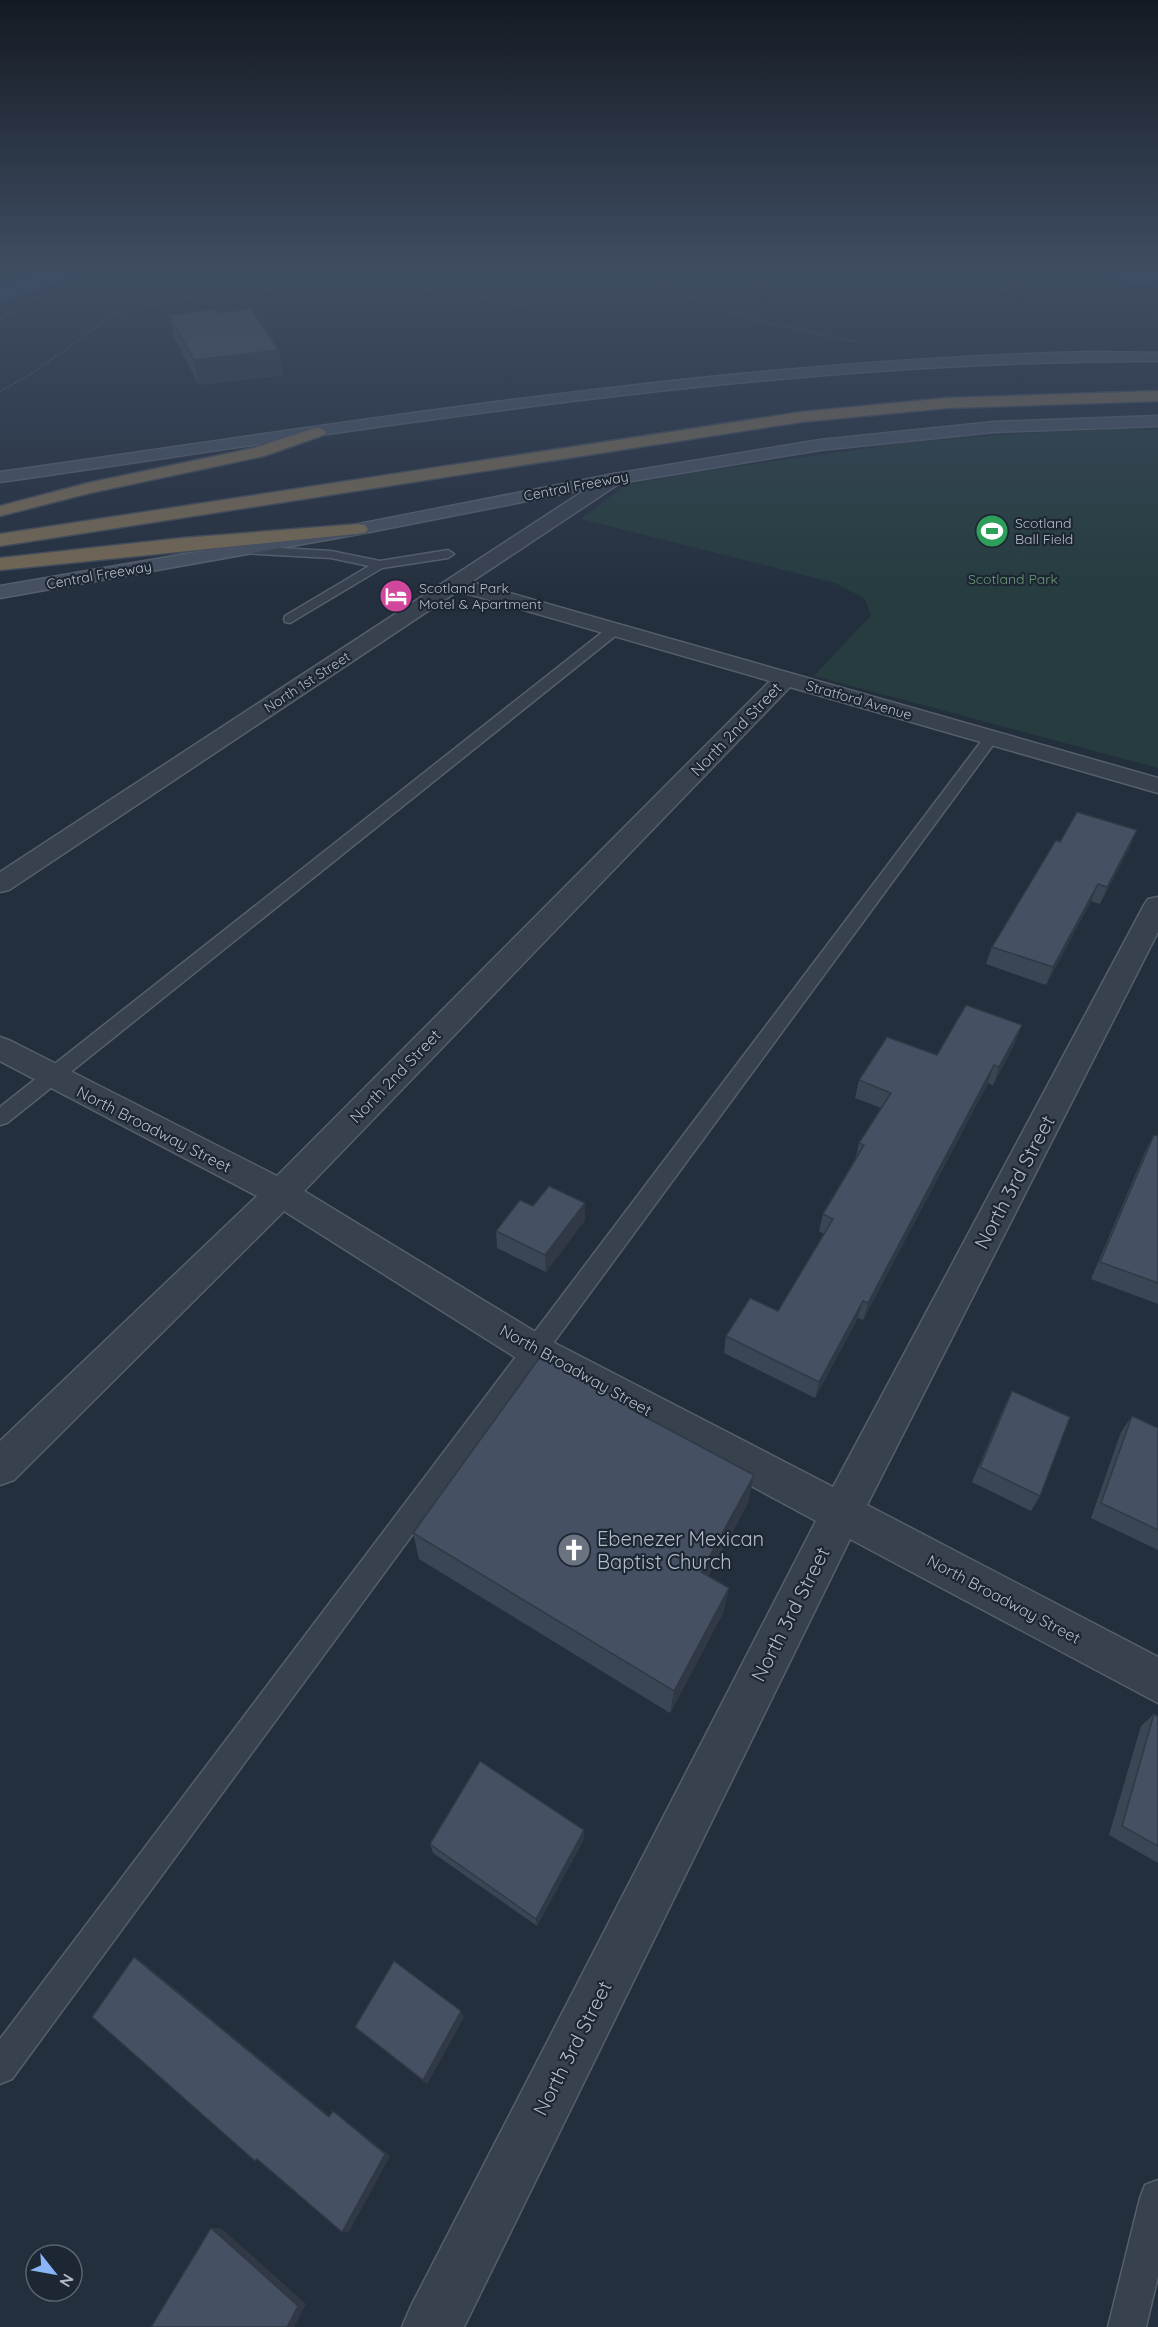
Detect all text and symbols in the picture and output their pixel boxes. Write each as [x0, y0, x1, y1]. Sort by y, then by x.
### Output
street label: Central Freeway [522, 467, 630, 505]
sports icon: Scotland Ball Field [974, 513, 1010, 549]
place label: Scotland Ball Field [1015, 514, 1073, 548]
street label: Central Freeway [45, 557, 153, 593]
park label: Scotland Park [968, 570, 1058, 588]
hotel icon: Scotland Park Motel & Apartment [378, 578, 414, 614]
place label: Scotland Park Motel & Apartment [419, 579, 542, 613]
street label: North 1st Street [261, 647, 354, 717]
street label: Stratford Avenue [804, 676, 914, 724]
street label: North 2nd Street [686, 678, 786, 780]
street label: North 2nd Street [345, 1025, 445, 1127]
street label: North Broadway Street [73, 1081, 235, 1177]
street label: North 3rd Street [968, 1111, 1060, 1253]
street label: North Broadway Street [497, 1320, 655, 1420]
place label: Ebenezer Mexican Baptist Church [597, 1526, 764, 1574]
church icon: Ebenezer Mexican Baptist Church [556, 1532, 592, 1568]
street label: North 3rd Street [745, 1542, 835, 1686]
street label: North Broadway Street [924, 1550, 1084, 1648]
street label: North 3rd Street [527, 1976, 617, 2120]
north arrow [24, 2243, 84, 2303]
text: N [55, 2271, 78, 2291]

